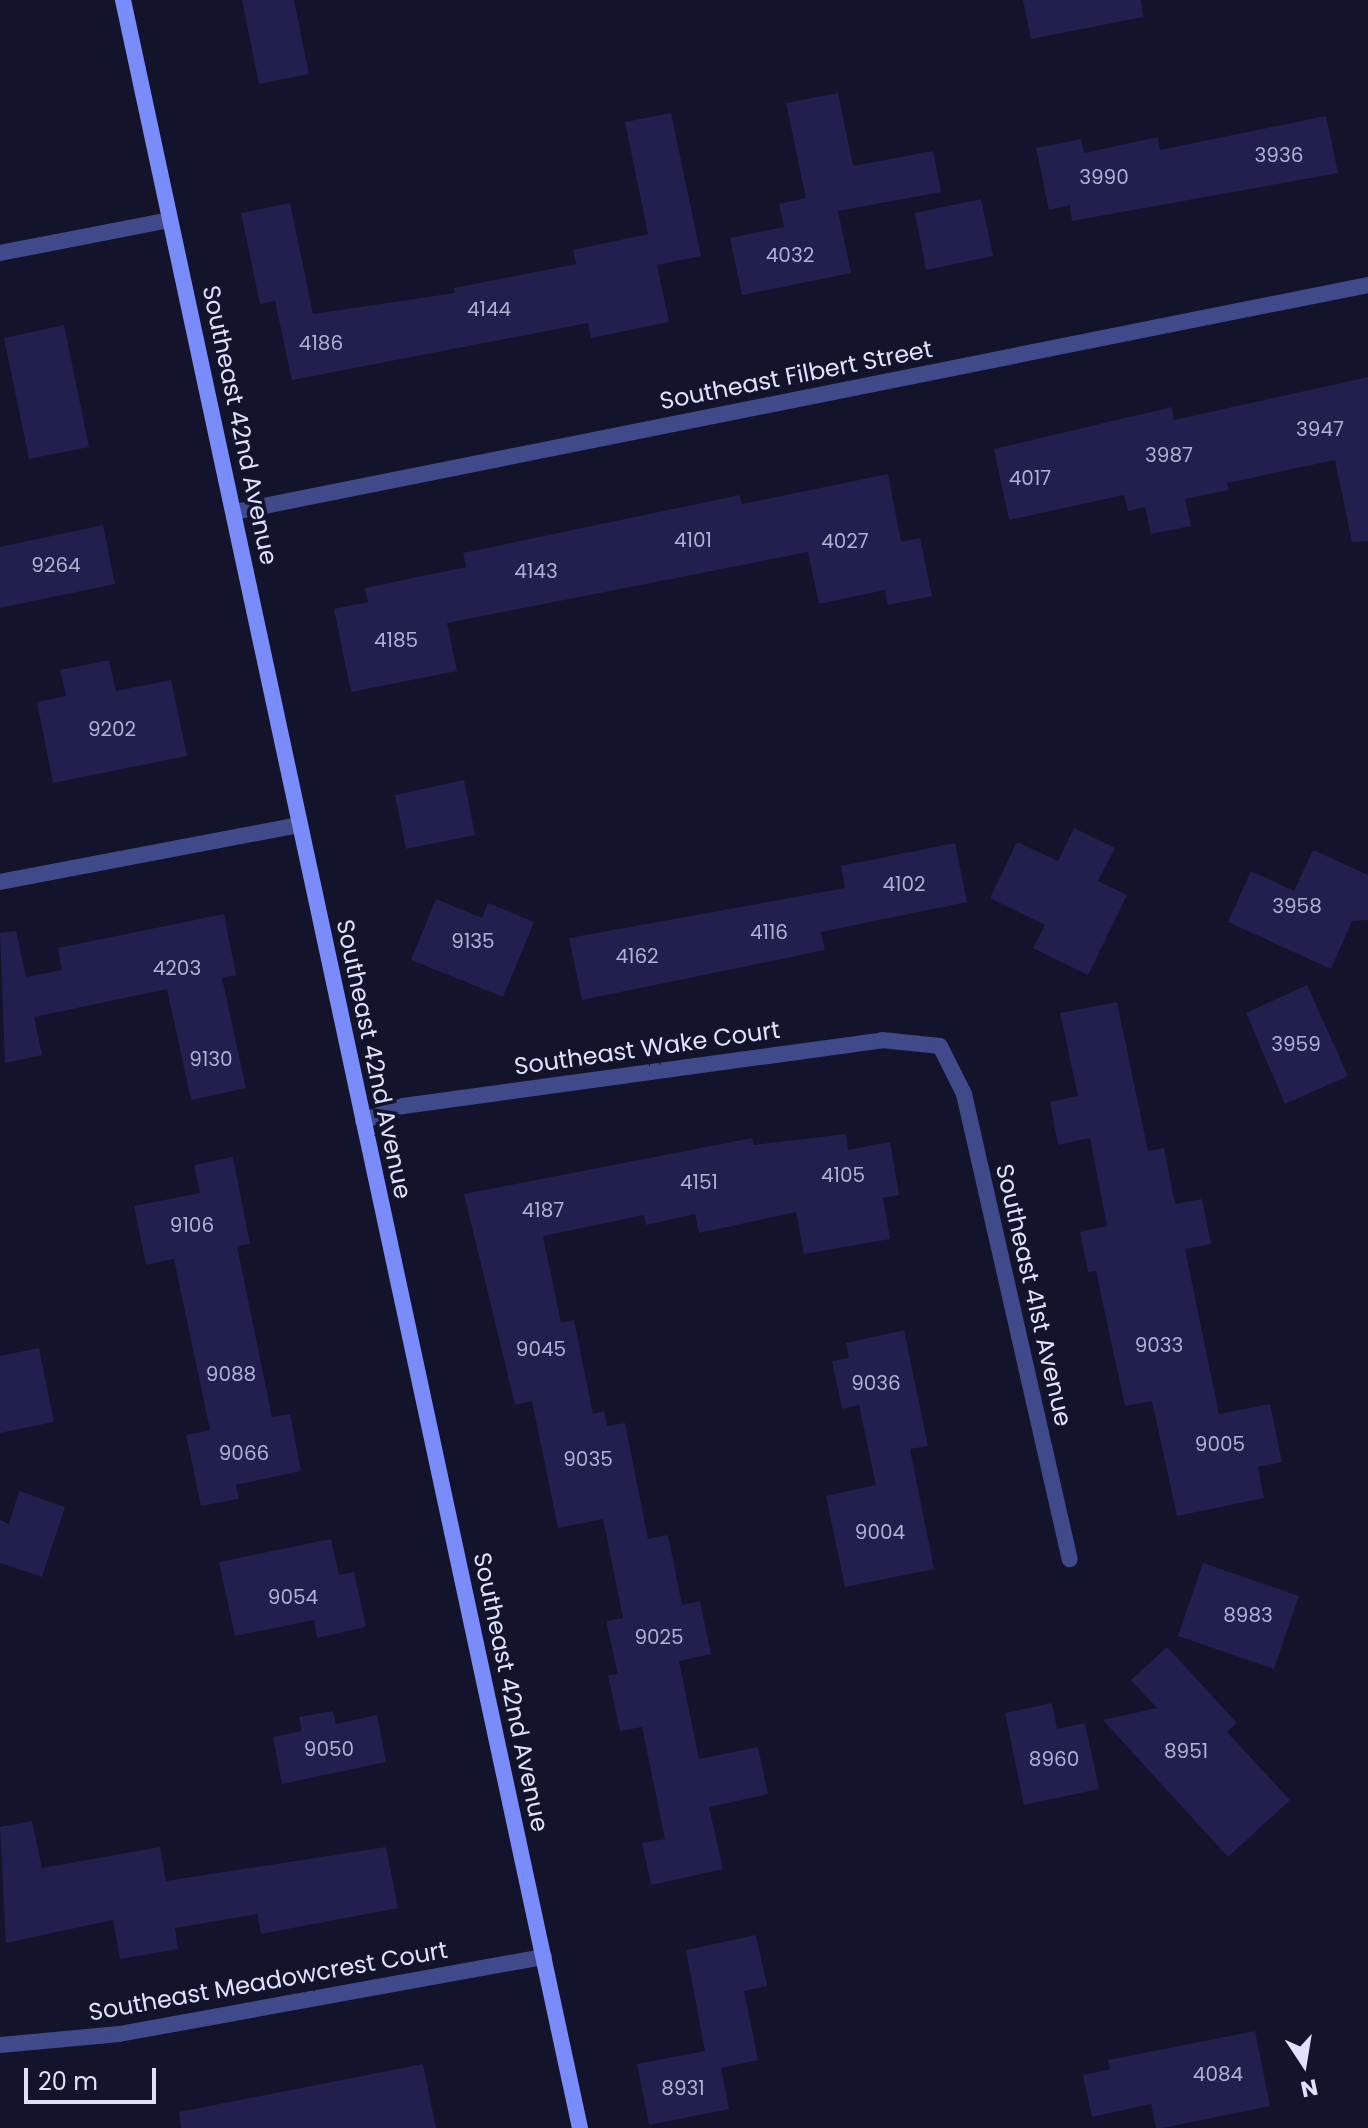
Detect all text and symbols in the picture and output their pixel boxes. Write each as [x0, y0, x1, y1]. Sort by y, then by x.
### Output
house number: 3936 [1255, 143, 1303, 167]
house number: 3990 [1079, 165, 1129, 189]
house number: 4032 [766, 243, 814, 267]
street label: Southeast 42nd Avenue [196, 283, 284, 567]
house number: 4144 [467, 297, 511, 321]
house number: 4186 [299, 331, 343, 355]
street label: Southeast Filbert Street [657, 334, 935, 416]
house number: 3947 [1296, 417, 1344, 441]
house number: 3987 [1145, 443, 1193, 467]
house number: 4017 [1009, 466, 1051, 490]
house number: 4101 [674, 528, 712, 552]
house number: 4027 [821, 529, 869, 553]
house number: 9264 [31, 553, 81, 577]
house number: 4143 [514, 559, 558, 583]
house number: 4185 [374, 628, 418, 652]
house number: 9202 [88, 717, 136, 741]
house number: 4102 [882, 872, 926, 896]
house number: 3958 [1272, 894, 1322, 918]
street label: Southeast 42nd Avenue [330, 917, 418, 1201]
house number: 4116 [750, 920, 788, 944]
house number: 9135 [451, 929, 495, 953]
house number: 4162 [615, 944, 659, 968]
house number: 4203 [153, 956, 201, 980]
street label: Southeast Wake Court [512, 1015, 782, 1081]
house number: 3959 [1271, 1032, 1321, 1056]
house number: 9130 [189, 1047, 233, 1071]
street label: Southeast 41st Avenue [990, 1161, 1078, 1429]
house number: 4105 [821, 1163, 865, 1187]
house number: 4151 [680, 1170, 718, 1194]
house number: 4187 [522, 1198, 564, 1222]
house number: 9106 [170, 1213, 214, 1237]
house number: 9033 [1135, 1333, 1183, 1357]
house number: 9045 [516, 1337, 566, 1361]
house number: 9088 [206, 1362, 256, 1386]
house number: 9036 [851, 1371, 901, 1395]
house number: 9005 [1195, 1432, 1245, 1456]
house number: 9066 [219, 1441, 269, 1465]
house number: 9035 [563, 1447, 613, 1471]
house number: 9004 [855, 1520, 905, 1544]
street label: Southeast 42nd Avenue [467, 1550, 555, 1834]
house number: 9054 [268, 1585, 318, 1609]
house number: 8983 [1223, 1603, 1273, 1627]
house number: 9025 [634, 1625, 684, 1649]
house number: 9050 [304, 1737, 354, 1761]
house number: 8951 [1164, 1739, 1208, 1763]
house number: 8960 [1029, 1747, 1079, 1771]
street label: Southeast Meadowcrest Court [86, 1935, 450, 2027]
north arrow [1264, 2024, 1344, 2104]
scale bar [28, 2052, 160, 2102]
house number: 4084 [1193, 2062, 1243, 2086]
text: 20 m [38, 2065, 98, 2098]
text: N [1298, 2071, 1320, 2105]
house number: 8931 [661, 2076, 705, 2100]

